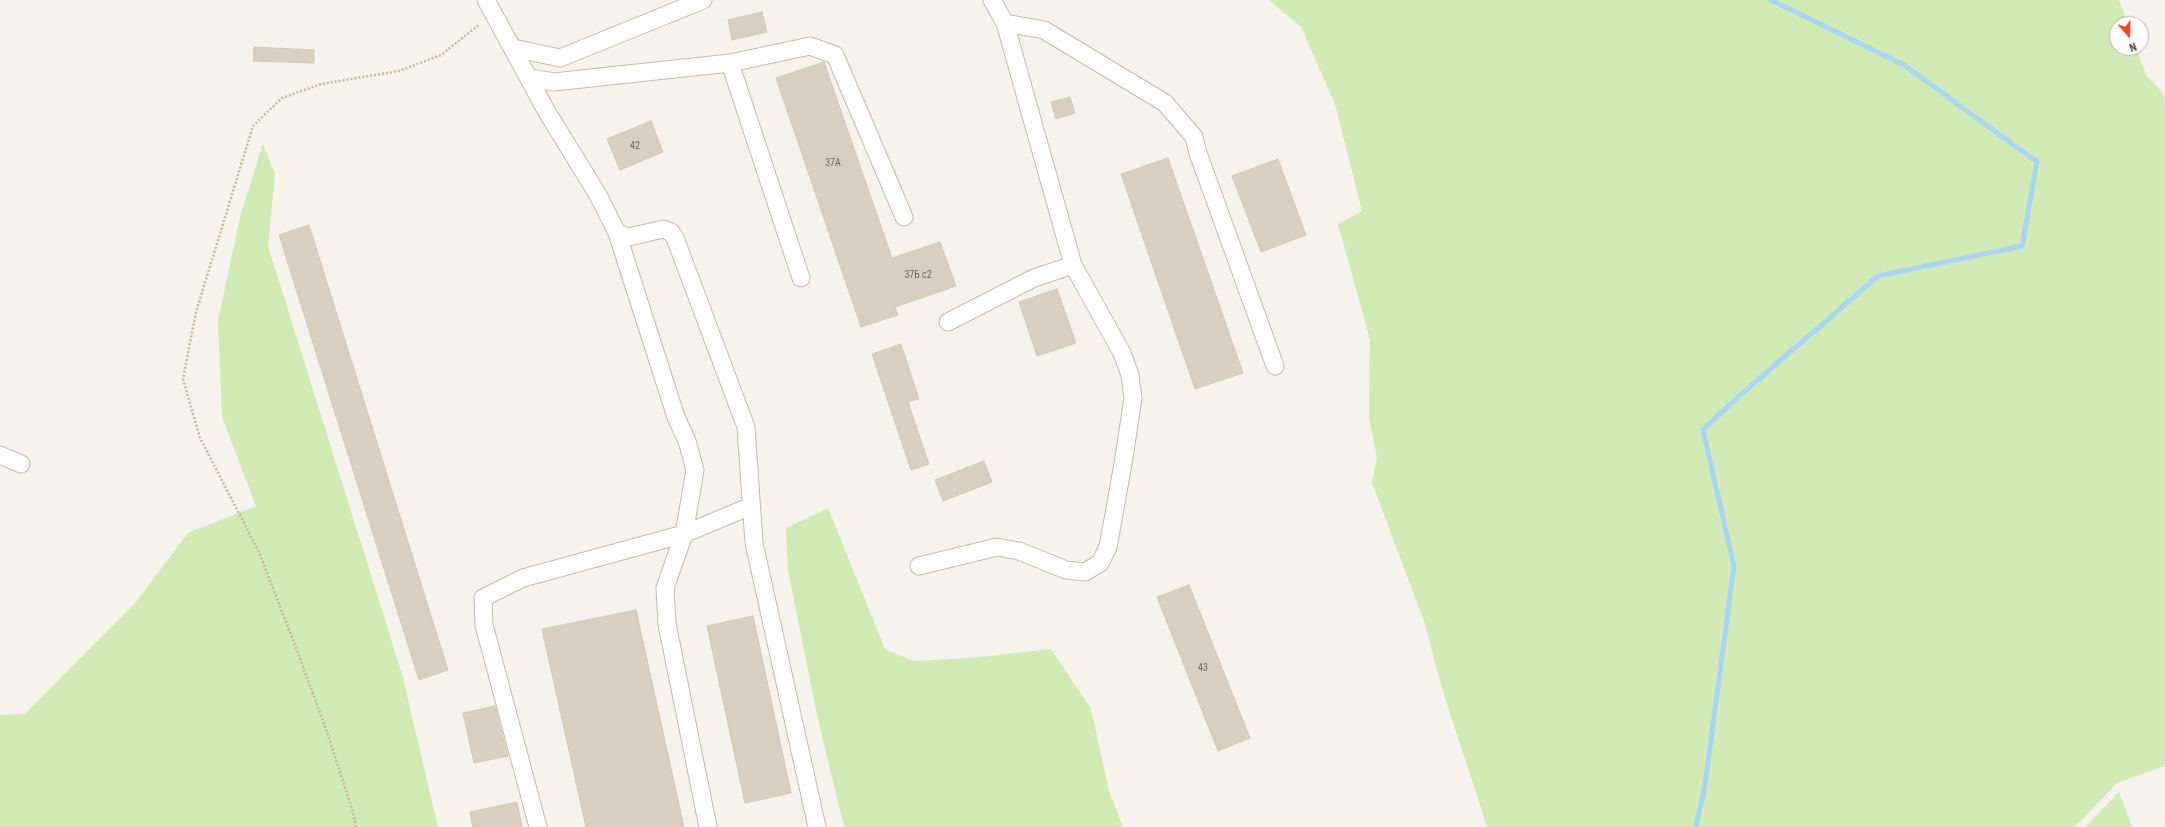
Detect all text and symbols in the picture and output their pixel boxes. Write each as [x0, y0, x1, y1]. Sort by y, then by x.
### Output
north arrow [2109, 16, 2149, 56]
text: N [2128, 40, 2138, 54]
house number: 42 [630, 140, 640, 152]
house number: 37А [825, 157, 841, 169]
house number: 37Б с2 [904, 269, 932, 281]
house number: 43 [1198, 662, 1208, 674]

